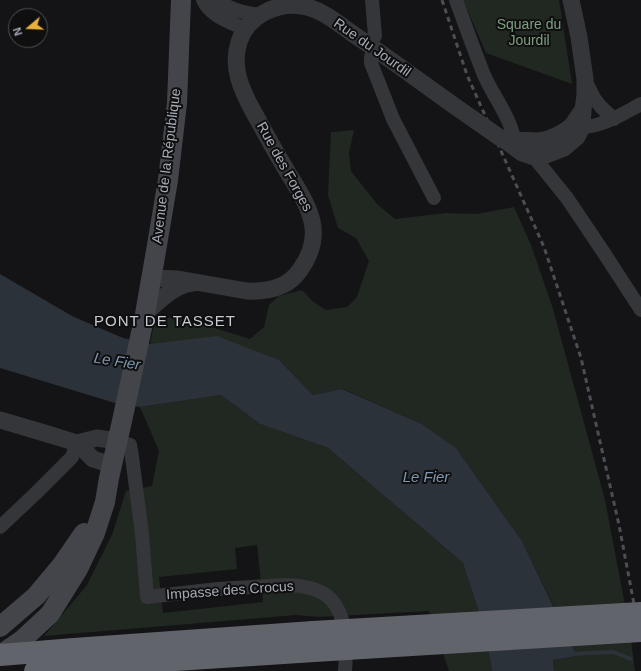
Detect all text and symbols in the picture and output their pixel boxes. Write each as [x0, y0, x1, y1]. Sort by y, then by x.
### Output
north arrow [8, 8, 48, 48]
street label: Rue du Jourdil [330, 15, 414, 81]
park label: Square du Jourdil [497, 17, 561, 50]
text: N [11, 26, 25, 37]
street label: Avenue de la République [149, 87, 185, 245]
street label: Rue des Forges [253, 119, 315, 215]
district label: PONT DE TASSET [94, 313, 236, 331]
water label: Le Fier [93, 349, 141, 375]
water label: Le Fier [403, 469, 449, 487]
street label: Impasse des Crocus [166, 578, 294, 604]

